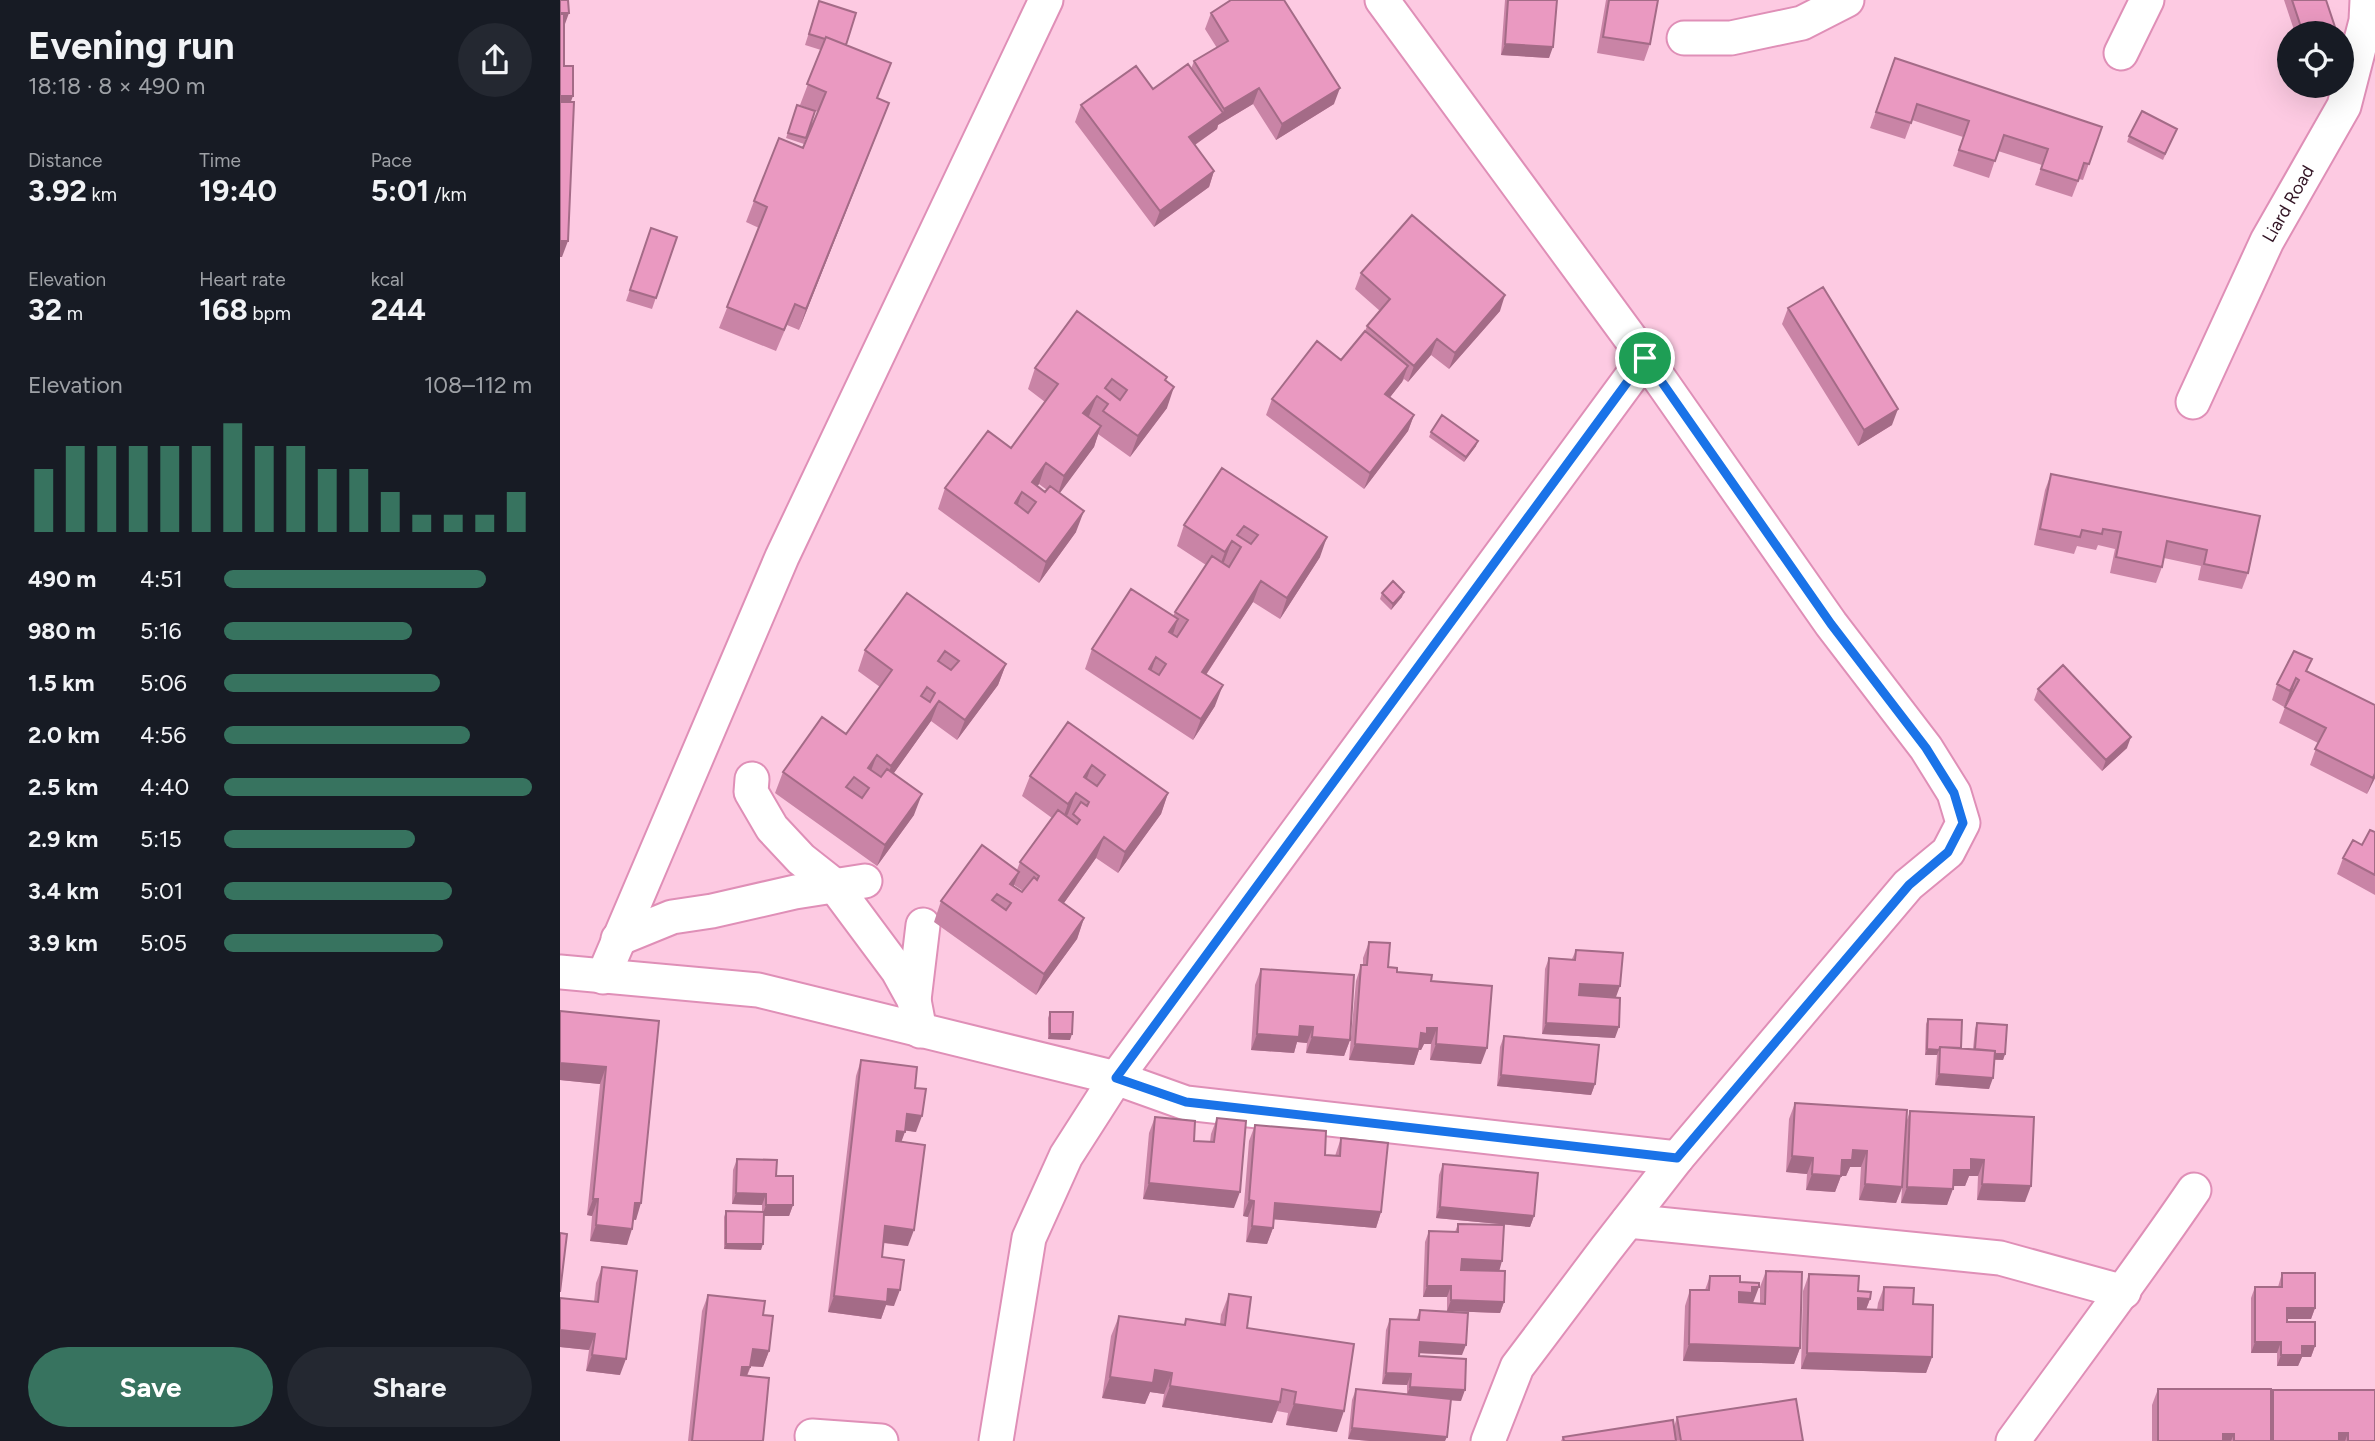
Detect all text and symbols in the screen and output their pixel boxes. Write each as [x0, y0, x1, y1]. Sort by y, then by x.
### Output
map controls [2277, 21, 2354, 98]
button: locate [2277, 21, 2354, 98]
text: Evening run [28, 23, 235, 69]
button: share [458, 23, 532, 97]
text: 18:18 · 8 × 490 m [28, 72, 205, 100]
text: Distance [28, 149, 102, 172]
text: Time [199, 149, 241, 172]
text: Pace [371, 149, 412, 172]
street label: Liard Road [2258, 161, 2319, 246]
text: 3.92 [28, 172, 87, 209]
text: 19:40 [199, 172, 277, 209]
text: 5:01 [371, 172, 429, 209]
text: km [87, 183, 117, 206]
text: /km [429, 183, 467, 206]
text: Elevation [28, 268, 106, 291]
text: Heart rate [199, 268, 286, 291]
text: kcal [371, 268, 404, 291]
text: 32 [28, 291, 62, 328]
text: 168 [199, 291, 248, 328]
text: 244 [371, 291, 426, 328]
text: m [62, 302, 83, 325]
text: bpm [248, 302, 291, 325]
pin [1615, 328, 1675, 388]
icon: arrive [1626, 339, 1664, 377]
text: Elevation [28, 371, 123, 399]
text: 108–112 m [424, 371, 532, 399]
text: 490 m [28, 565, 96, 593]
text: 4:51 [140, 565, 183, 593]
text: 980 m [28, 617, 96, 645]
text: 5:16 [140, 617, 182, 645]
text: 1.5 km [28, 669, 95, 697]
text: 5:06 [140, 669, 187, 697]
text: 2.0 km [28, 721, 100, 749]
text: 4:56 [140, 721, 186, 749]
text: 2.5 km [28, 773, 98, 801]
text: 4:40 [140, 773, 189, 801]
text: 2.9 km [28, 825, 98, 853]
text: 5:15 [140, 825, 182, 853]
text: 3.4 km [28, 877, 99, 905]
text: 5:01 [140, 877, 183, 905]
text: 3.9 km [28, 929, 98, 957]
text: 5:05 [140, 929, 187, 957]
button: Save [28, 1347, 273, 1427]
button: Share [287, 1347, 532, 1427]

